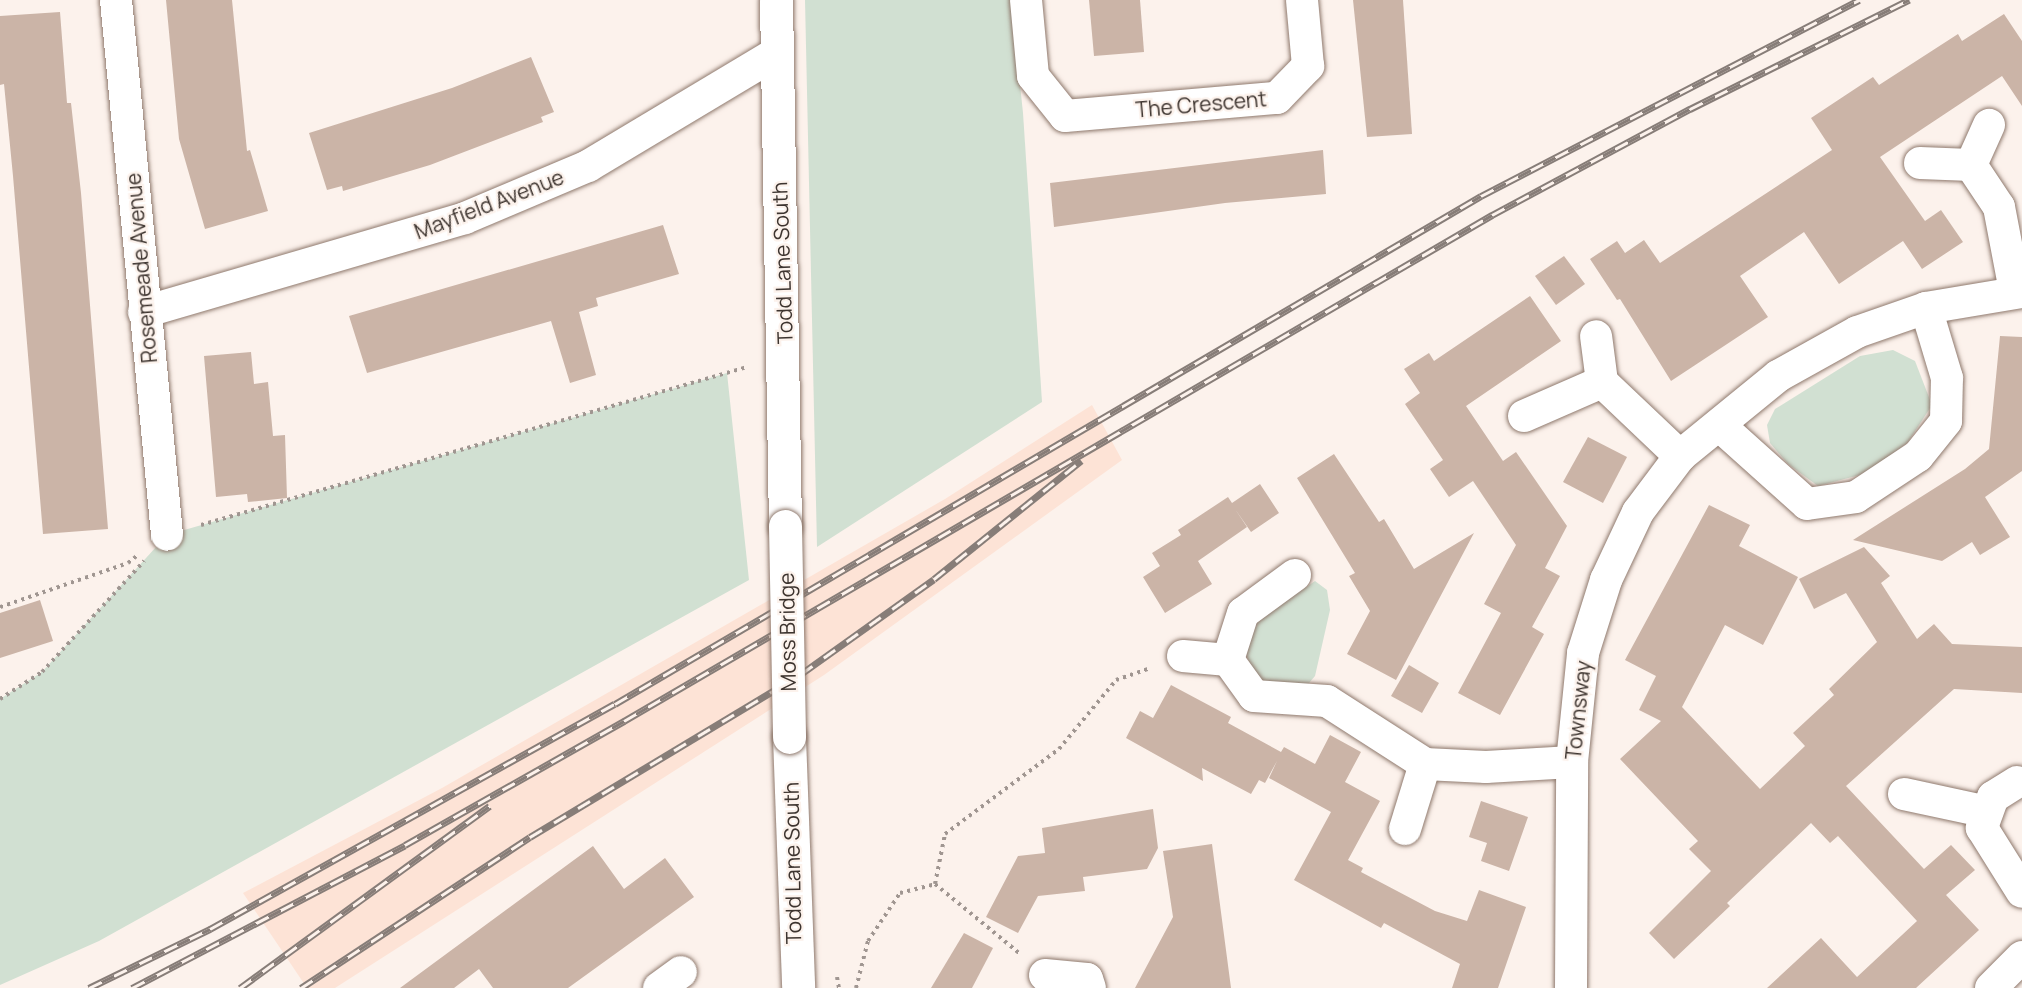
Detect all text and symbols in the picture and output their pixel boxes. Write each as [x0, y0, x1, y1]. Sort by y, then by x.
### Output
street label: The Crescent [1134, 86, 1268, 122]
street label: Mayfield Avenue [411, 164, 567, 244]
street label: Rosemeade Avenue [120, 172, 162, 364]
street label: Todd Lane South [767, 181, 797, 345]
street label: Moss Bridge [773, 572, 801, 692]
street label: Townsway [1560, 659, 1596, 761]
street label: Todd Lane South [778, 782, 806, 944]

